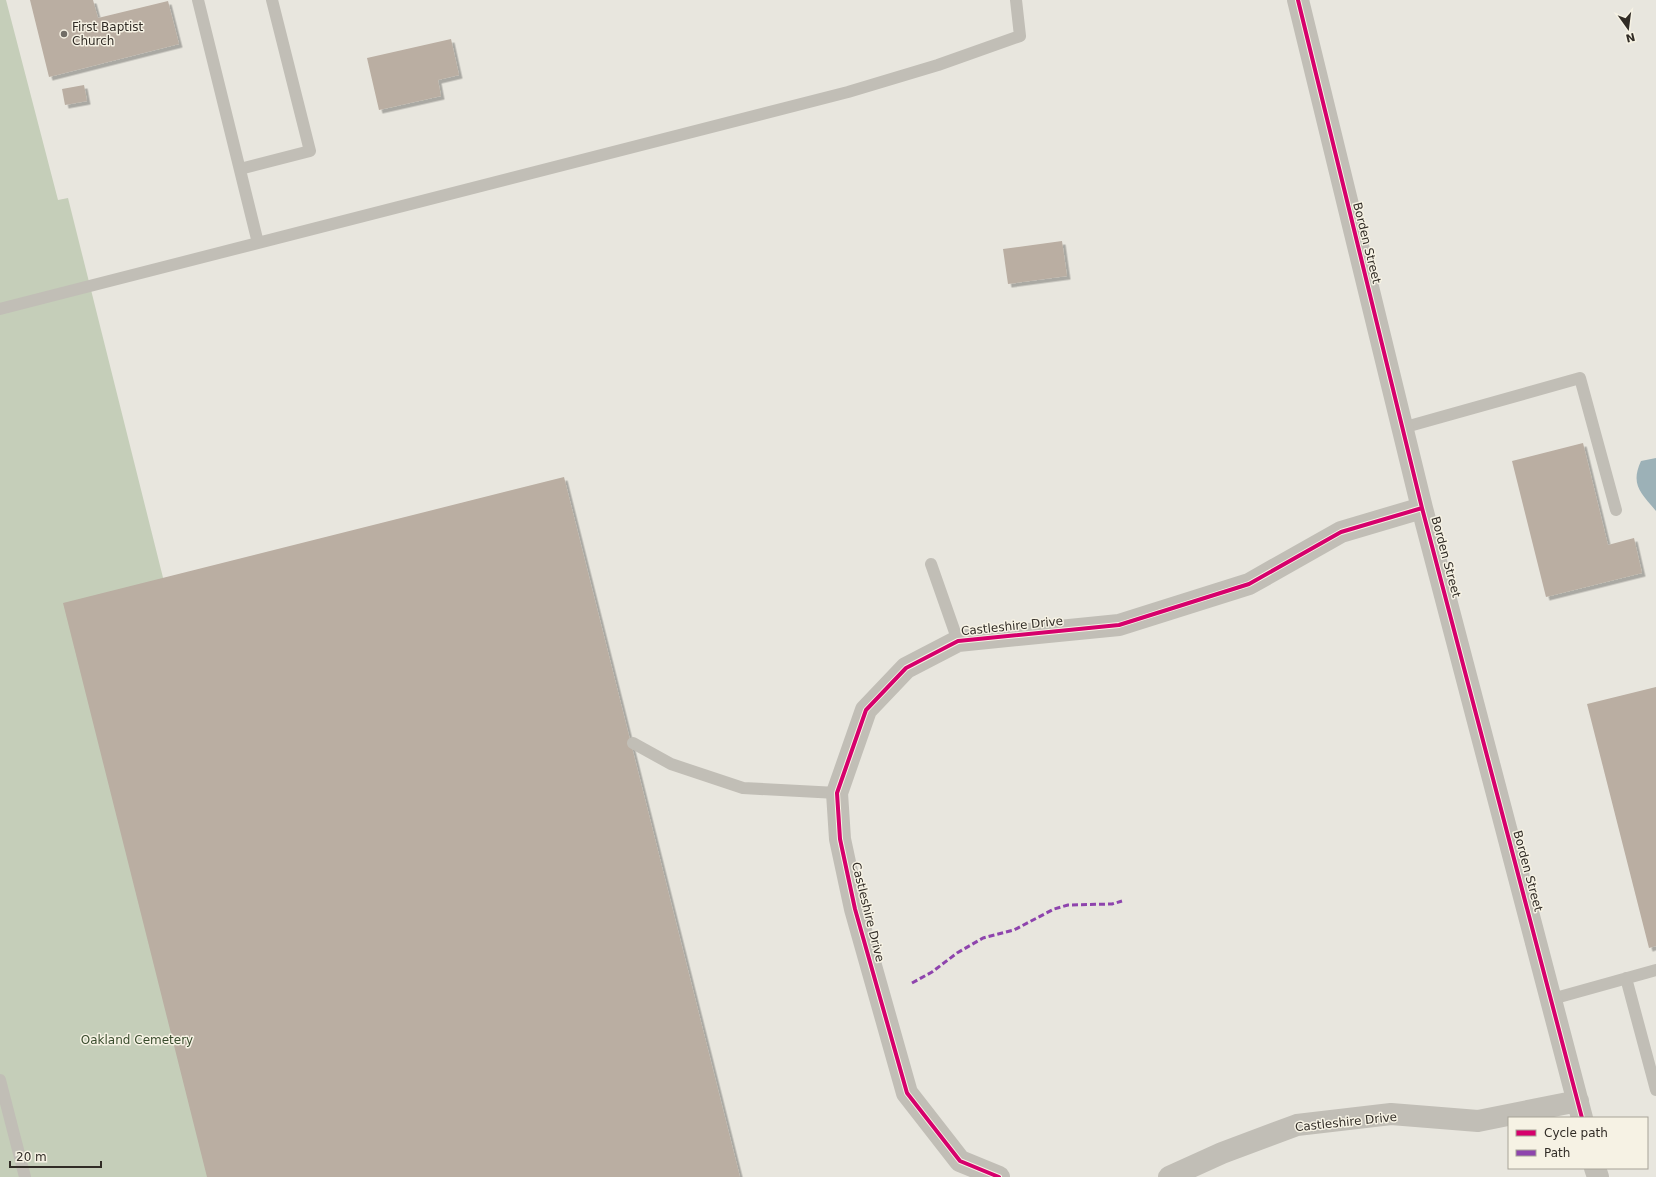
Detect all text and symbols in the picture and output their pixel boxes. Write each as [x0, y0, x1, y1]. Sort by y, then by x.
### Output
north arrow [1608, 8, 1648, 48]
place label: First Baptist Church [72, 20, 144, 48]
marker: First Baptist Church [59, 29, 69, 39]
text: N [1624, 30, 1636, 45]
street label: Borden Street [1350, 201, 1384, 285]
street label: Borden Street [1428, 515, 1464, 599]
street label: Castleshire Drive [960, 614, 1064, 638]
street label: Borden Street [1510, 829, 1546, 913]
street label: Castleshire Drive [849, 861, 887, 963]
park label: Oakland Cemetery [81, 1033, 193, 1047]
street label: Castleshire Drive [1294, 1110, 1398, 1134]
legend [1508, 1117, 1648, 1169]
text: Cycle path [1544, 1126, 1608, 1140]
scale bar [10, 1143, 101, 1169]
text: Path [1544, 1146, 1570, 1160]
text: 20 m [16, 1150, 47, 1164]

